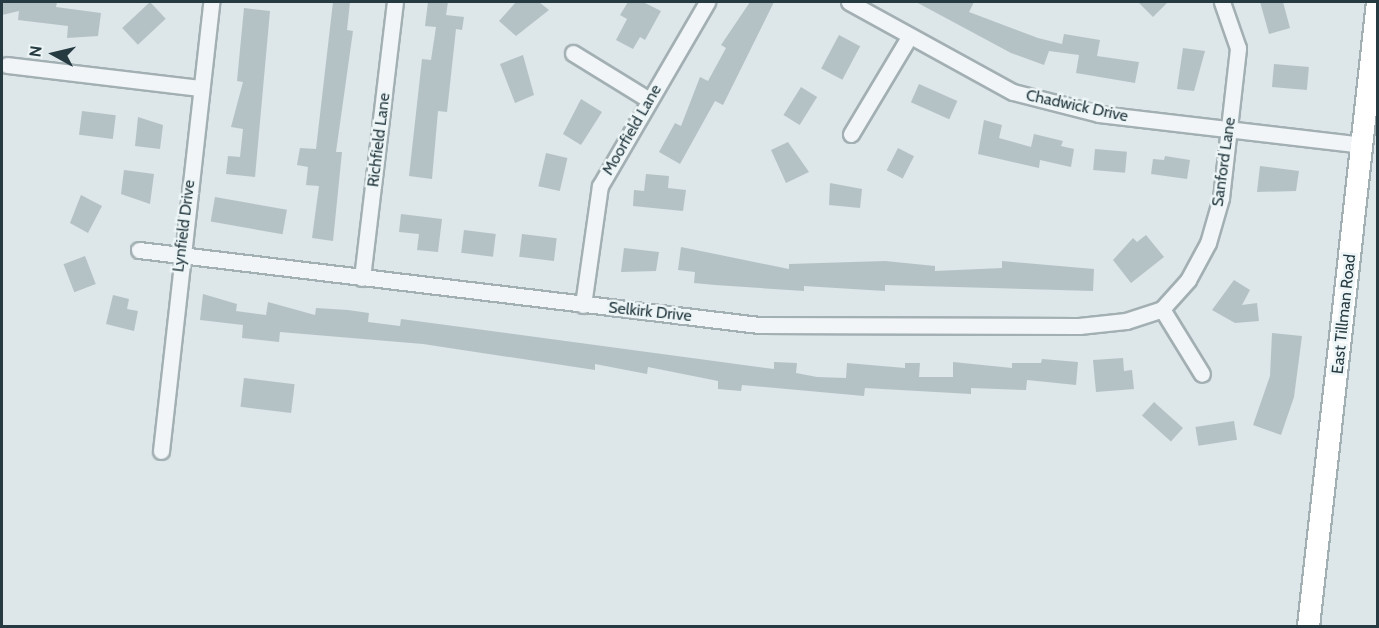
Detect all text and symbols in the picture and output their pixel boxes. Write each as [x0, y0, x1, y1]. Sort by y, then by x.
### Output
north arrow [24, 24, 84, 84]
text: N [25, 45, 46, 58]
street label: Moorfield Lane [598, 81, 666, 179]
street label: Chadwick Drive [1024, 86, 1130, 126]
street label: Richfield Lane [364, 92, 394, 188]
street label: Sanford Lane [1208, 116, 1240, 208]
street label: Lynfield Drive [169, 179, 199, 273]
street label: East Tillman Road [1328, 253, 1360, 375]
street label: Selkirk Drive [607, 298, 693, 326]

